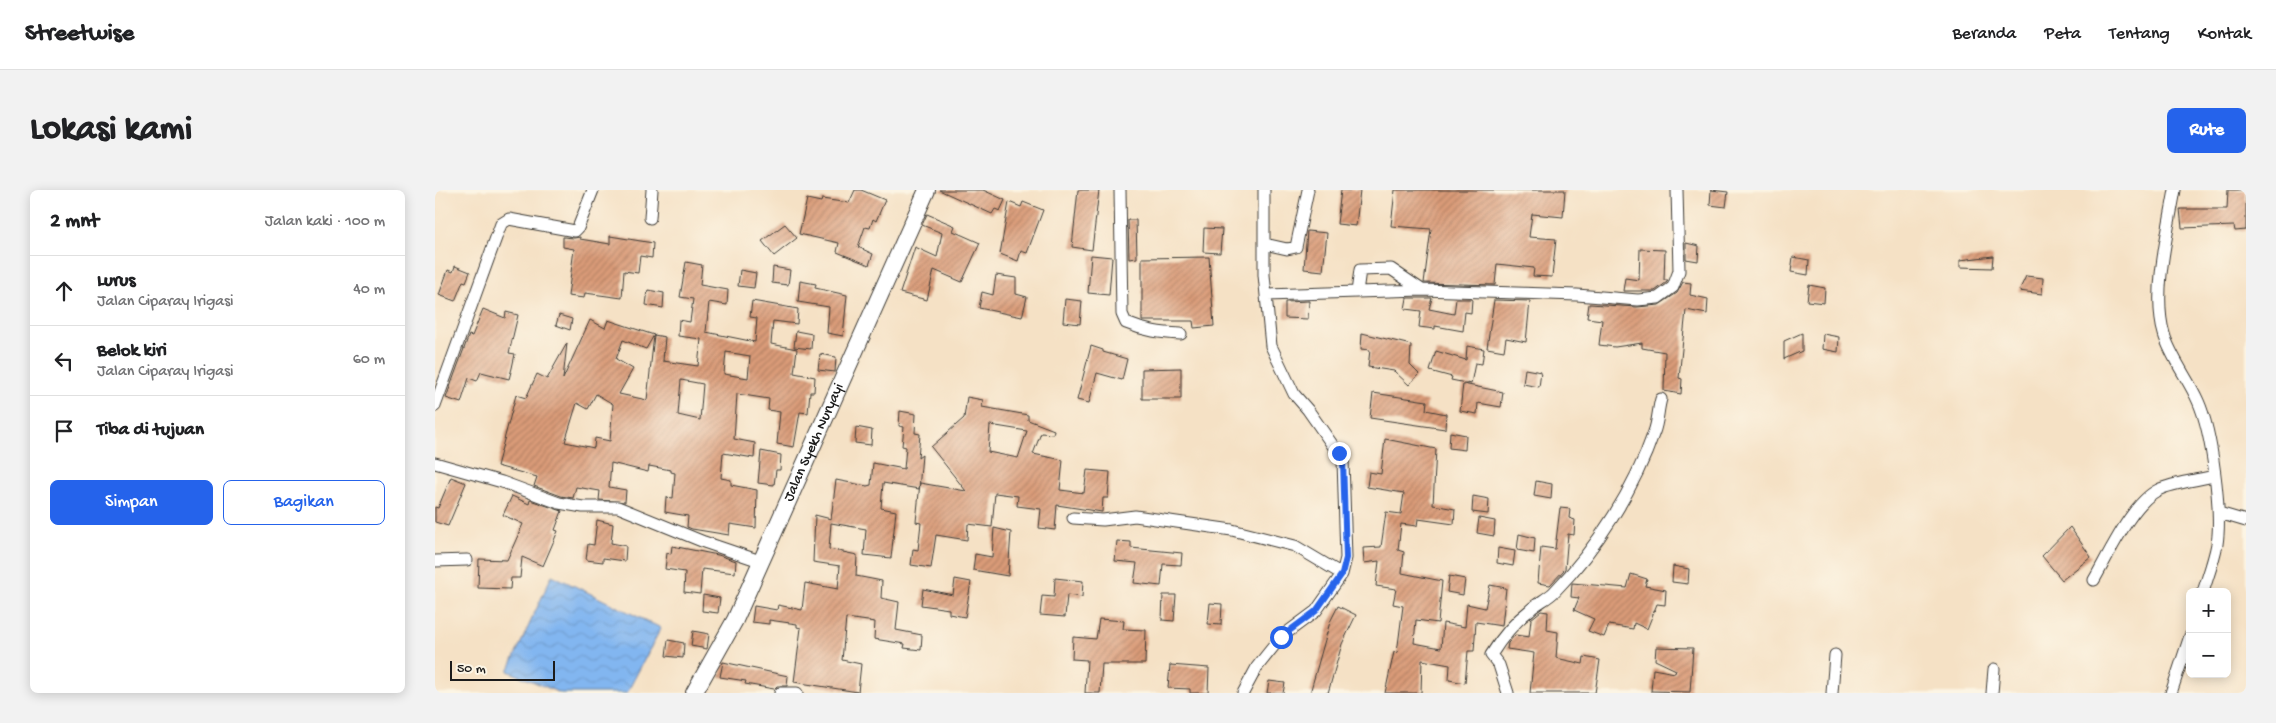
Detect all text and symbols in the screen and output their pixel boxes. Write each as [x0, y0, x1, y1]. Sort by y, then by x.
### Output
text: Streetwise [25, 20, 134, 49]
text: Beranda [1952, 24, 2016, 45]
text: Peta [2044, 24, 2081, 45]
text: Tentang [2109, 24, 2170, 45]
text: Kontak [2198, 24, 2251, 45]
button: Rute [2167, 108, 2246, 153]
text: Lokasi kami [30, 110, 192, 151]
text: 2 mnt [50, 210, 99, 235]
text: Jalan kaki · 100 m [265, 213, 385, 232]
text: Lurus [97, 270, 136, 293]
icon: ahead [50, 277, 78, 305]
text: 40 m [353, 281, 385, 300]
text: Jalan Ciparay Irigasi [97, 293, 234, 312]
text: Belok kiri [97, 340, 167, 363]
icon: left [50, 347, 78, 375]
text: 60 m [353, 351, 385, 370]
text: Jalan Ciparay Irigasi [97, 363, 234, 382]
street label: Jalan Syekh Nuryayi [780, 381, 848, 505]
icon: arrive [50, 417, 78, 445]
text: Tiba di tujuan [97, 419, 204, 442]
route end [1328, 442, 1351, 465]
button: Simpan [50, 480, 213, 525]
button: Bagikan [223, 480, 385, 525]
map controls [2186, 588, 2231, 678]
button: + [2186, 588, 2231, 633]
route start [1270, 626, 1293, 649]
button: − [2186, 633, 2231, 678]
scale bar [450, 658, 555, 681]
text: 50 m [457, 661, 486, 678]

